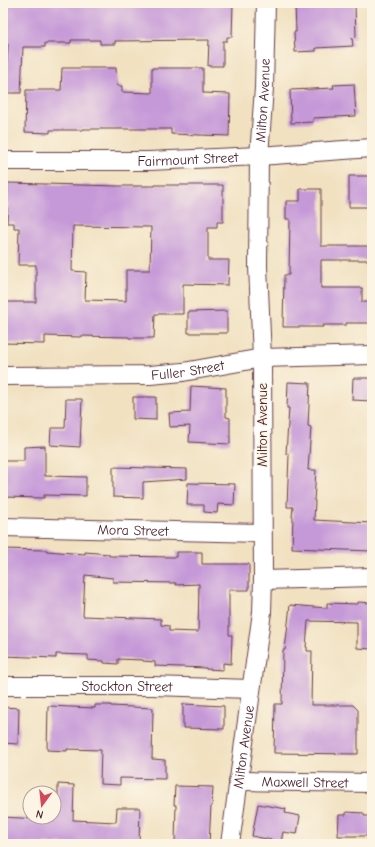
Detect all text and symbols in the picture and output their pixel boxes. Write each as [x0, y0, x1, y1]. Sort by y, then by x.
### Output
street label: Milton Avenue [252, 58, 273, 143]
street label: Fairmount Street [138, 148, 240, 170]
street label: Fuller Street [150, 356, 227, 383]
street label: Milton Avenue [254, 383, 271, 467]
street label: Mora Street [97, 521, 170, 539]
street label: Stockton Street [82, 678, 174, 695]
street label: Milton Avenue [229, 704, 258, 790]
street label: Maxwell Street [262, 773, 349, 791]
north arrow [22, 785, 62, 825]
text: N [34, 807, 45, 821]

